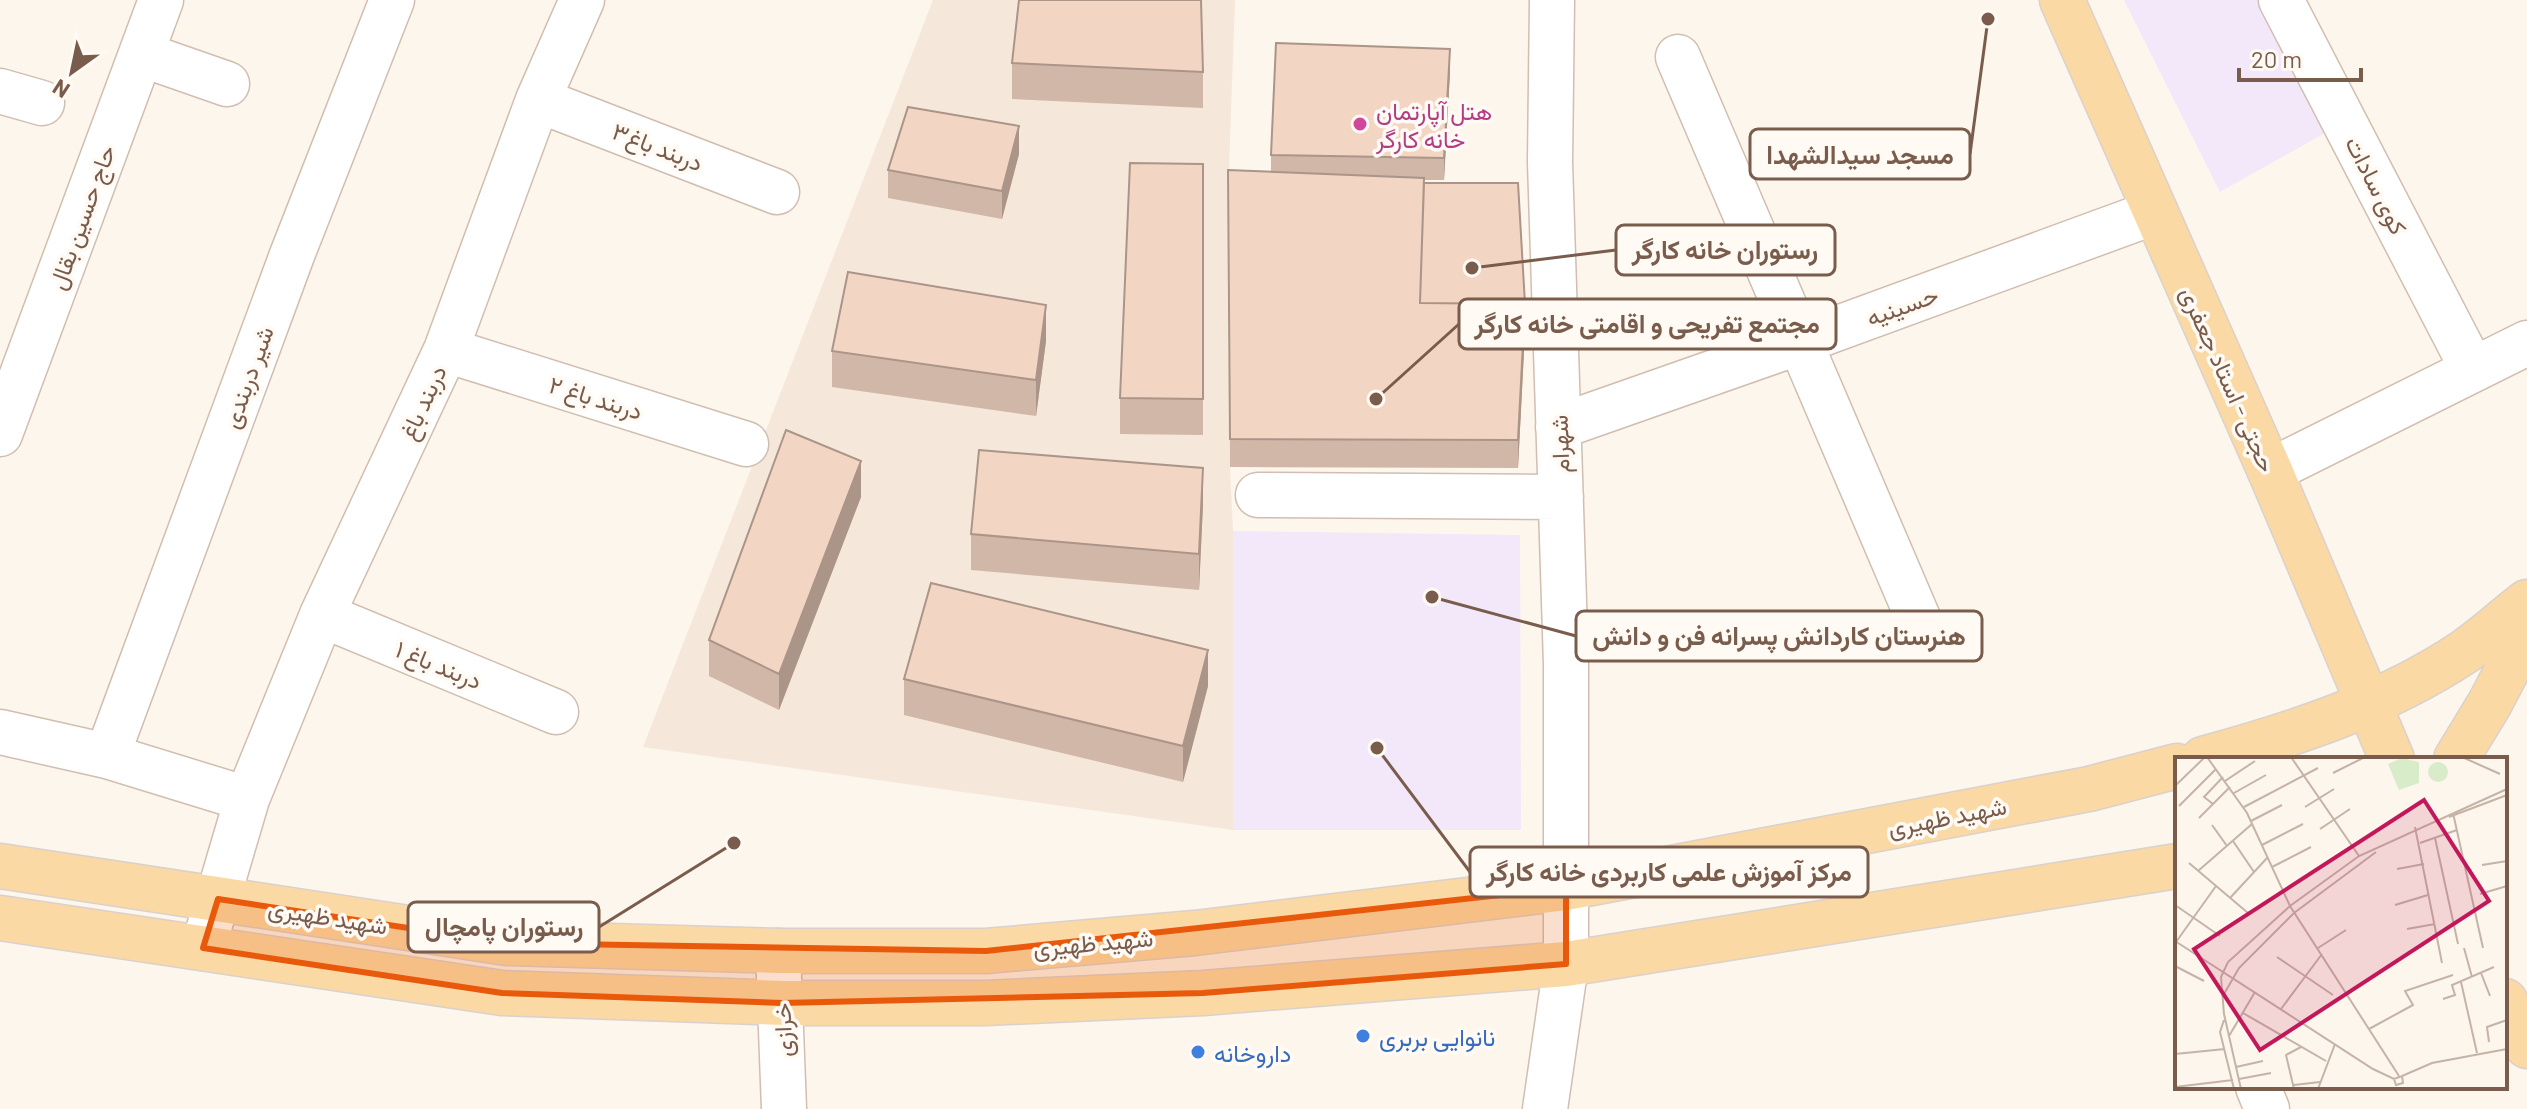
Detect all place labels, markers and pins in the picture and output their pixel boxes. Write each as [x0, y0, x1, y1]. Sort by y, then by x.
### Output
place label: هتل آپارتمان خانه کارگر [1375, 96, 1492, 155]
marker: هتل آپارتمان خانه کارگر [1351, 115, 1369, 133]
callout: مسجد سیدالشهدا [1750, 129, 1970, 179]
callout: رستوران خانه کارگر [1616, 225, 1835, 275]
callout: مجتمع تفریحی و اقامتی خانه کارگر [1459, 299, 1836, 349]
callout: هنرستان کاردانش پسرانه فن و دانش [1576, 611, 1982, 661]
callout: مرکز آموزش علمی کاربردی خانه کارگر [1470, 847, 1868, 897]
callout: رستوران پامچال [408, 902, 599, 952]
place label: نانوایی بربری [1379, 1022, 1495, 1053]
marker: نانوایی بربری [1354, 1027, 1372, 1045]
place label: داروخانه [1214, 1038, 1291, 1069]
marker: داروخانه [1189, 1043, 1207, 1061]

